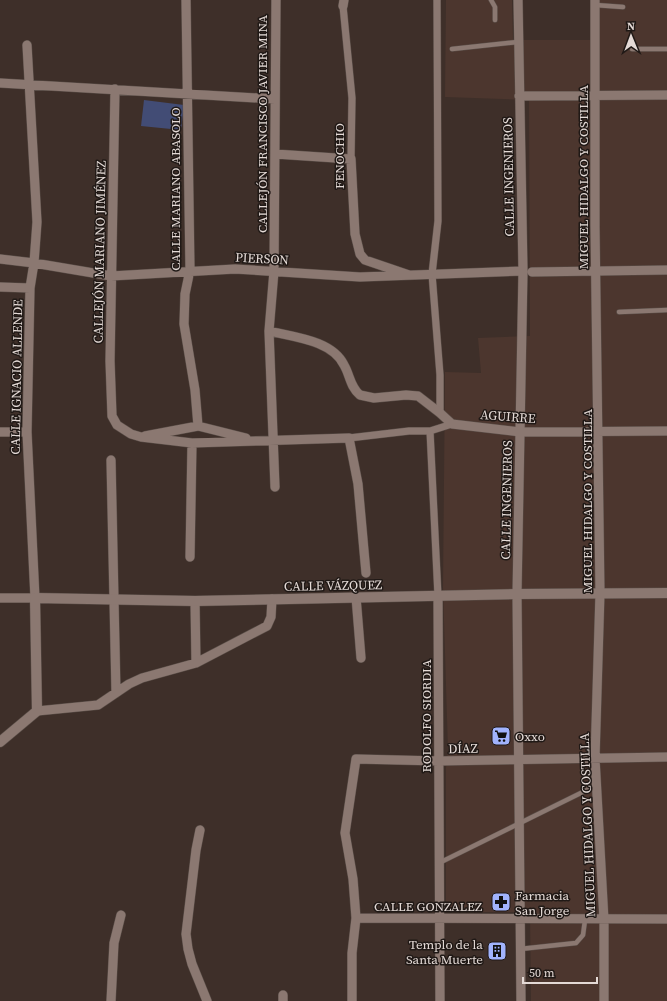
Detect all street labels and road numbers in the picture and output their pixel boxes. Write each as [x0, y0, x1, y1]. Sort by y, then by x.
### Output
street label: CALLEJÓN FRANCISCO JAVIER MINA [254, 15, 271, 233]
street label: MIGUEL HIDALGO Y COSTILLA [575, 84, 592, 269]
street label: CALLE MARIANO ABASOLO [167, 107, 184, 271]
street label: CALLE INGENIEROS [499, 117, 518, 237]
street label: FENOCHIO [331, 123, 348, 189]
street label: CALLEJÓN MARIANO JIMÉNEZ [89, 160, 110, 344]
street label: PIERSON [235, 249, 290, 268]
street label: CALLE IGNACIO ALLENDE [7, 299, 26, 455]
street label: AGUIRRE [480, 406, 536, 427]
street label: MIGUEL HIDALGO Y COSTILLA [579, 408, 596, 593]
street label: CALLE INGENIEROS [497, 440, 516, 560]
street label: CALLE VÁZQUEZ [284, 576, 382, 595]
street label: RODOLFO SIORDIA [418, 659, 435, 773]
street label: MIGUEL HIDALGO Y COSTILLA [576, 732, 599, 917]
street label: DÍAZ [448, 740, 478, 757]
street label: CALLE GONZALEZ [374, 898, 482, 915]

